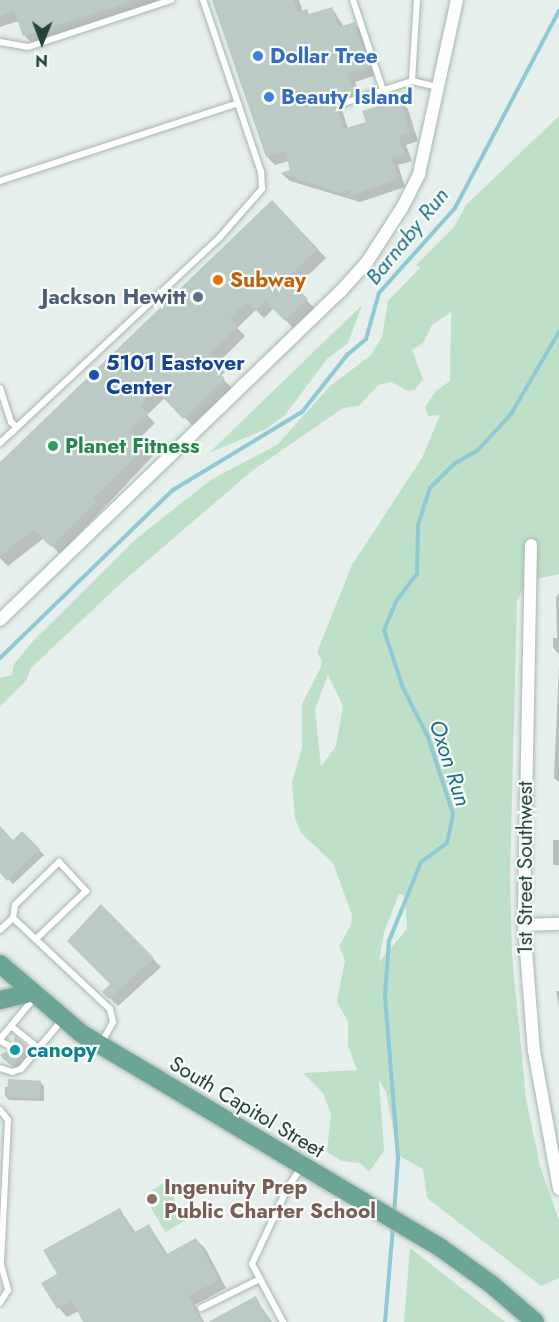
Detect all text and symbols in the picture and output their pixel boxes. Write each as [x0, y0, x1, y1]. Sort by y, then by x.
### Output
north arrow [12, 12, 72, 72]
place label: Dollar Tree [270, 43, 378, 69]
text: N [35, 49, 48, 72]
marker: Dollar Tree [251, 49, 265, 63]
place label: Beauty Island [281, 84, 413, 110]
marker: Beauty Island [262, 90, 276, 104]
water label: Barnaby Run [360, 182, 454, 290]
place label: Subway [230, 267, 306, 293]
marker: Subway [211, 273, 225, 287]
place label: Jackson Hewitt [42, 284, 186, 310]
marker: Jackson Hewitt [191, 290, 205, 304]
place label: 5101 Eastover Center [106, 350, 245, 400]
marker: 5101 Eastover Center [87, 368, 101, 382]
place label: Planet Fitness [65, 433, 200, 459]
marker: Planet Fitness [46, 439, 60, 453]
water label: Oxon Run [424, 716, 476, 810]
street label: 1st Street Southwest [512, 781, 538, 955]
place label: canopy [27, 1037, 97, 1063]
marker: canopy [8, 1043, 22, 1057]
street label: South Capitol Street [165, 1051, 329, 1163]
place label: Ingenuity Prep Public Charter School [164, 1174, 376, 1224]
marker: Ingenuity Prep Public Charter School [145, 1192, 159, 1206]

